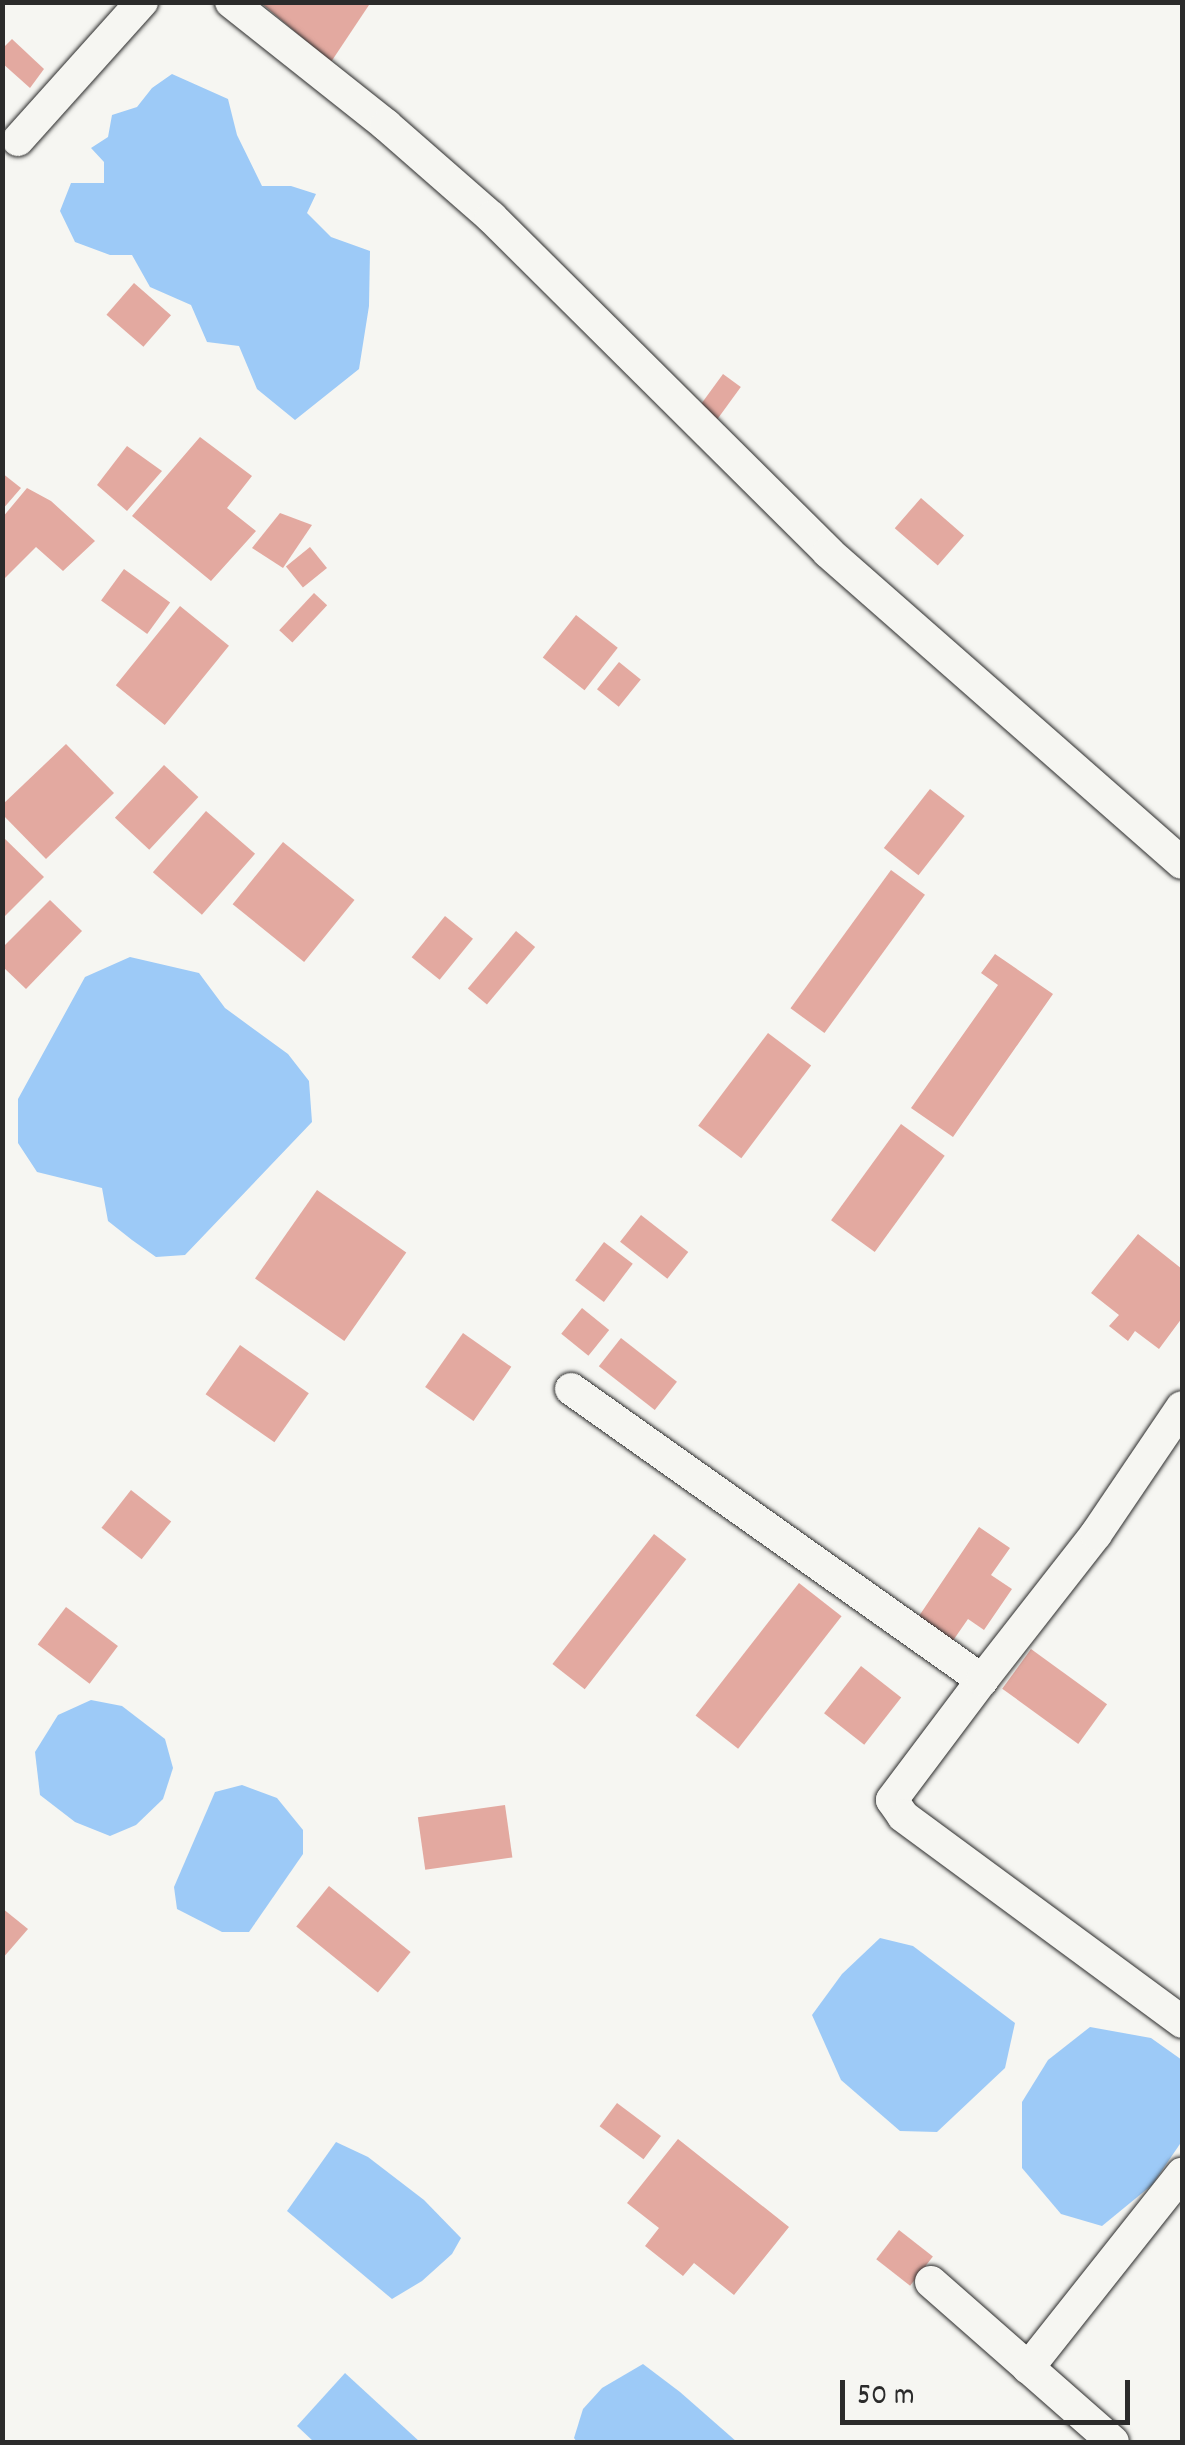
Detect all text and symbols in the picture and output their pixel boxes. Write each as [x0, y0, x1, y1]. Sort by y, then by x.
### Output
scale bar [845, 2360, 1135, 2422]
text: 50 m [857, 2376, 915, 2419]

